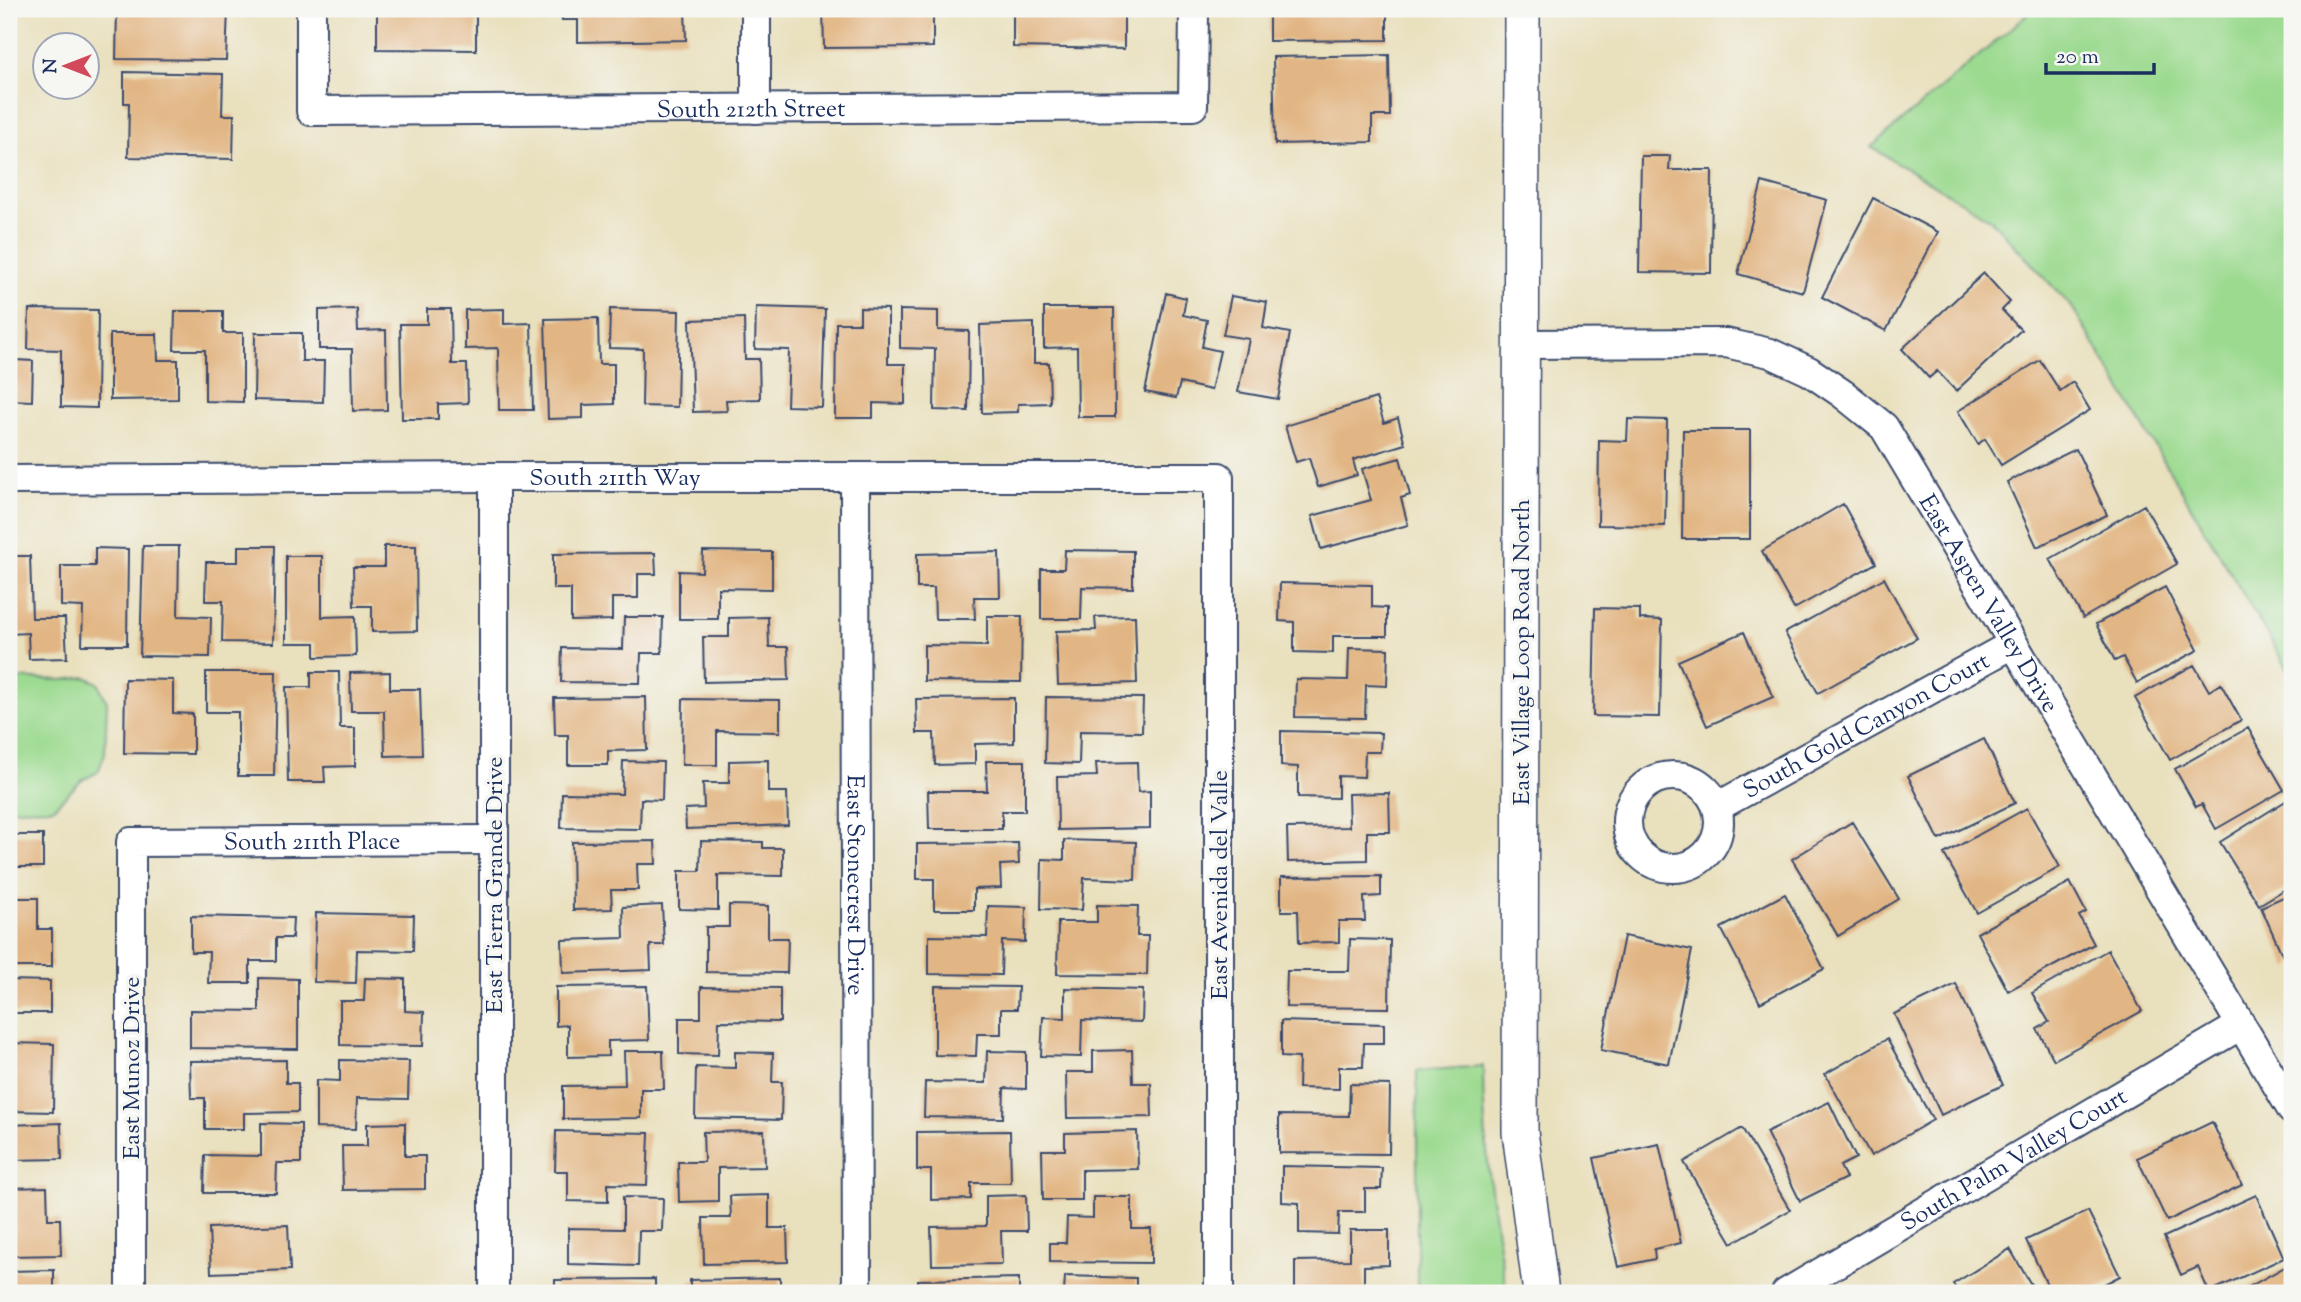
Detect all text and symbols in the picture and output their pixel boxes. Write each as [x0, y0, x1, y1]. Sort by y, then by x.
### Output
north arrow [32, 32, 102, 102]
scale bar [2046, 32, 2154, 76]
text: 20 m [2056, 43, 2099, 73]
text: N [38, 58, 65, 74]
street label: South 212th Street [657, 93, 845, 128]
street label: South 211th Way [529, 462, 701, 496]
street label: East Aspen Valley Drive [1909, 489, 2066, 720]
street label: East Village Loop Road North [1506, 499, 1540, 805]
street label: South Gold Canyon Court [1737, 645, 1996, 808]
street label: East Tierra Grande Drive [479, 756, 513, 1014]
street label: East Avenida del Valle [1204, 770, 1238, 1000]
street label: East Stonecrest Drive [837, 775, 871, 995]
street label: South 211th Place [224, 826, 400, 860]
street label: East Munoz Drive [116, 977, 150, 1159]
street label: South Palm Valley Court [1895, 1081, 2134, 1241]

